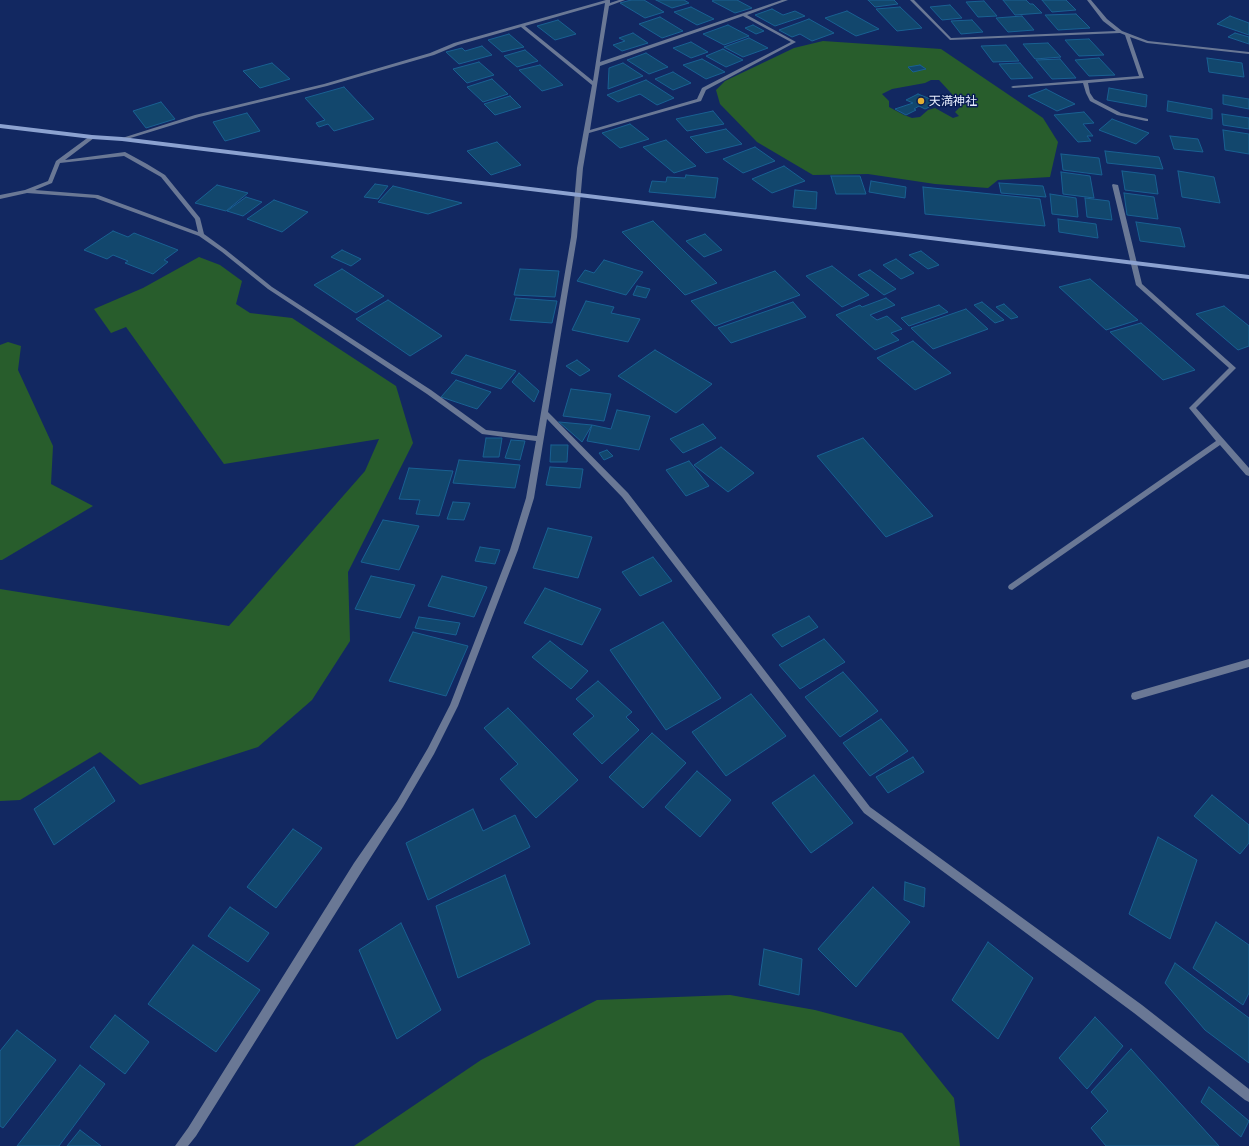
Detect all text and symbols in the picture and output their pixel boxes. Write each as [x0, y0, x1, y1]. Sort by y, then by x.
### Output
place label: 天満神社 [929, 94, 977, 108]
marker: 天満神社 [916, 96, 926, 106]

